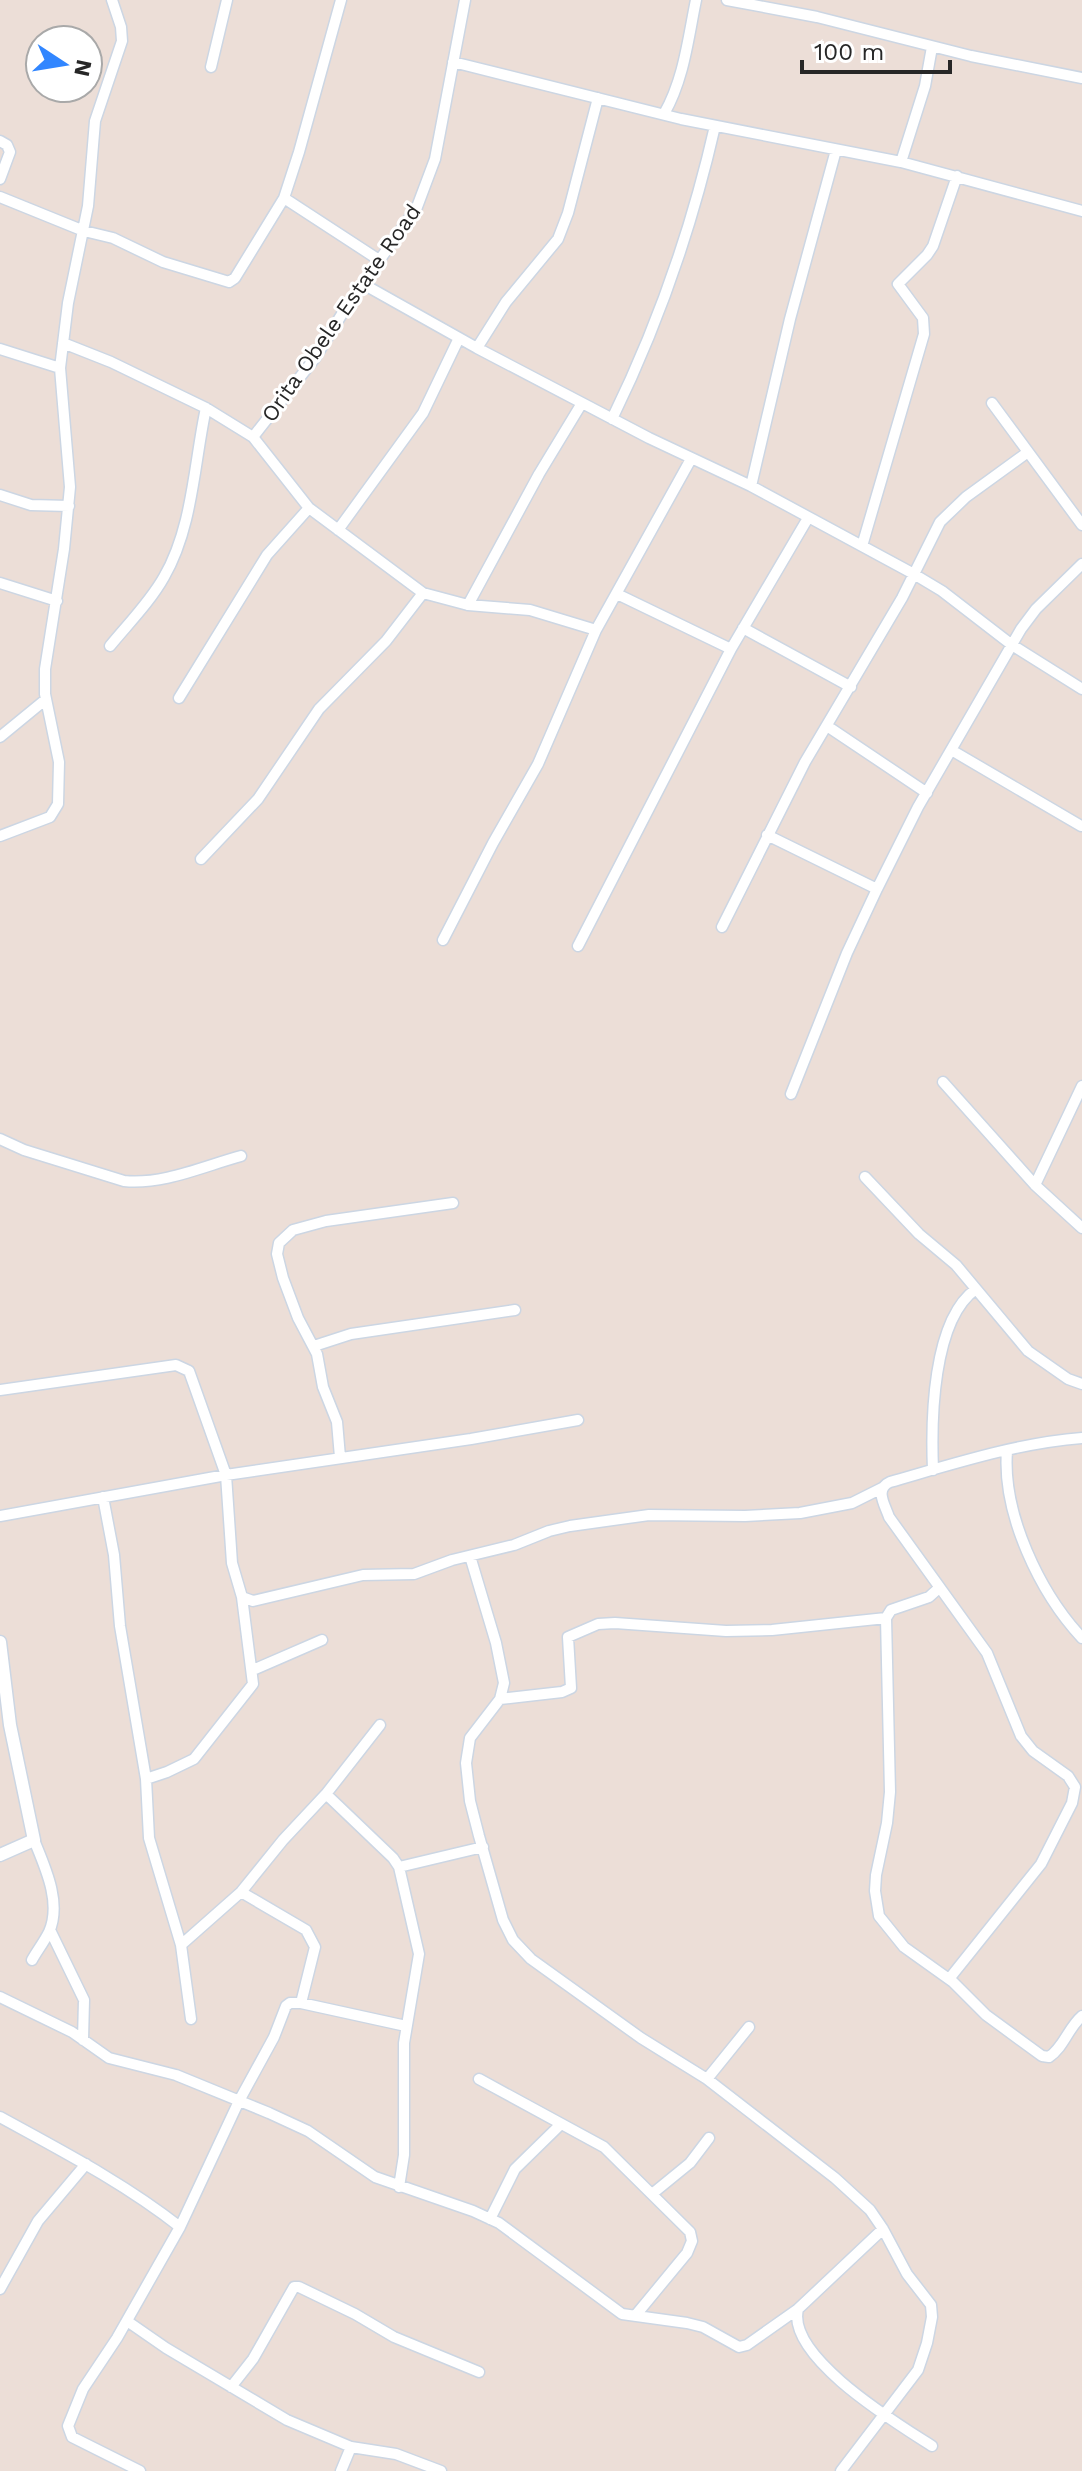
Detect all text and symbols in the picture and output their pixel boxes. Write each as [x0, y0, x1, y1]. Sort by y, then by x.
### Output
north arrow [24, 24, 104, 104]
scale bar [802, 24, 950, 74]
text: 100 m [814, 38, 884, 66]
text: N [69, 57, 97, 79]
street label: Orita Obele Estate Road [256, 200, 426, 426]

